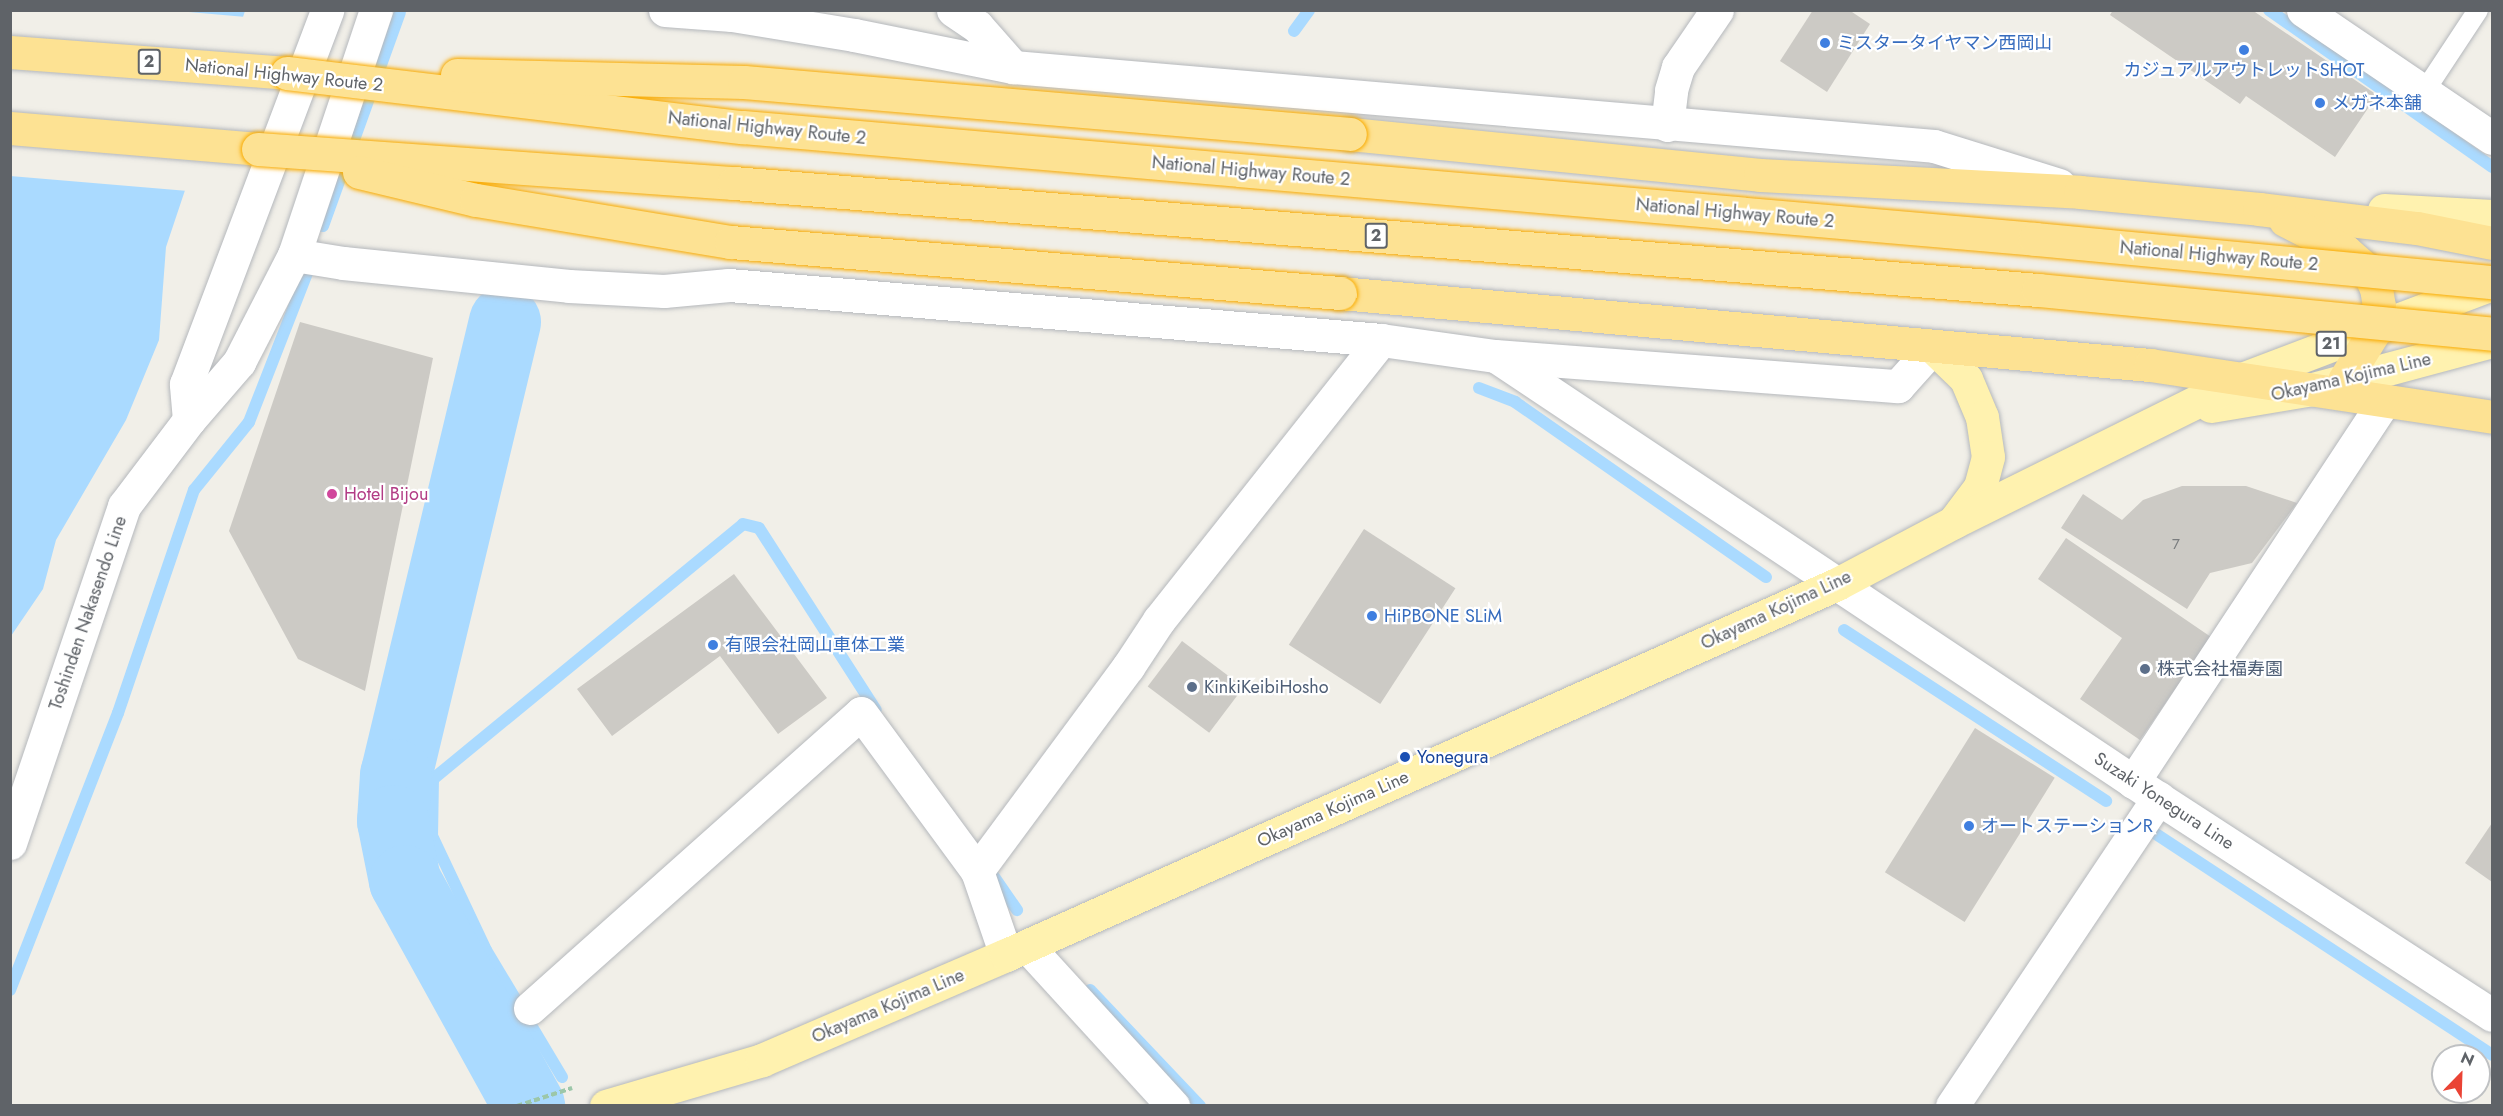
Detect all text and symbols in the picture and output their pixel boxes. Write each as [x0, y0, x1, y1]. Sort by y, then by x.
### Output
place label: ミスタータイヤマン西岡山 [1837, 32, 2053, 54]
marker: ミスタータイヤマン西岡山 [1818, 36, 1832, 50]
marker: カジュアルアウトレットSHOT [2237, 43, 2251, 57]
road number: 2 [137, 49, 161, 75]
street label: National Highway Route 2 [184, 54, 384, 96]
place label: カジュアルアウトレットSHOT [2123, 59, 2365, 81]
place label: メガネ本舗 [2332, 92, 2422, 114]
marker: メガネ本舗 [2313, 96, 2327, 110]
street label: National Highway Route 2 [667, 107, 867, 149]
street label: National Highway Route 2 [1151, 152, 1351, 190]
street label: National Highway Route 2 [1635, 194, 1835, 232]
road number: 2 [1364, 223, 1388, 249]
street label: National Highway Route 2 [2119, 237, 2319, 275]
road number: 21 [2314, 331, 2348, 357]
street label: Okayama Kojima Line [2269, 348, 2433, 406]
place label: Hotel Bijou [344, 483, 428, 505]
marker: Hotel Bijou [325, 487, 339, 501]
street label: Toshinden Nakasendo Line [45, 513, 131, 713]
house number: 7 [2172, 536, 2180, 554]
street label: Okayama Kojima Line [1697, 566, 1855, 654]
place label: HiPBONE SLiM [1384, 605, 1502, 627]
marker: HiPBONE SLiM [1365, 609, 1379, 623]
place label: 有限会社岡山車体工業 [725, 634, 905, 656]
marker: 有限会社岡山車体工業 [706, 638, 720, 652]
place label: 株式会社福寿園 [2157, 658, 2283, 680]
marker: 株式会社福寿園 [2138, 662, 2152, 676]
place label: KinkiKeibiHosho [1204, 676, 1329, 698]
marker: KinkiKeibiHosho [1185, 680, 1199, 694]
place label: Yonegura [1417, 746, 1488, 768]
street label: Suzaki Yonegura Line [2090, 748, 2238, 854]
marker: Yonegura [1398, 750, 1412, 764]
street label: Okayama Kojima Line [1254, 766, 1412, 852]
place label: オートステーションR [1981, 815, 2153, 837]
marker: オートステーションR [1962, 819, 1976, 833]
street label: Okayama Kojima Line [808, 964, 968, 1048]
north arrow [2431, 1044, 2491, 1104]
text: N [2457, 1046, 2478, 1072]

